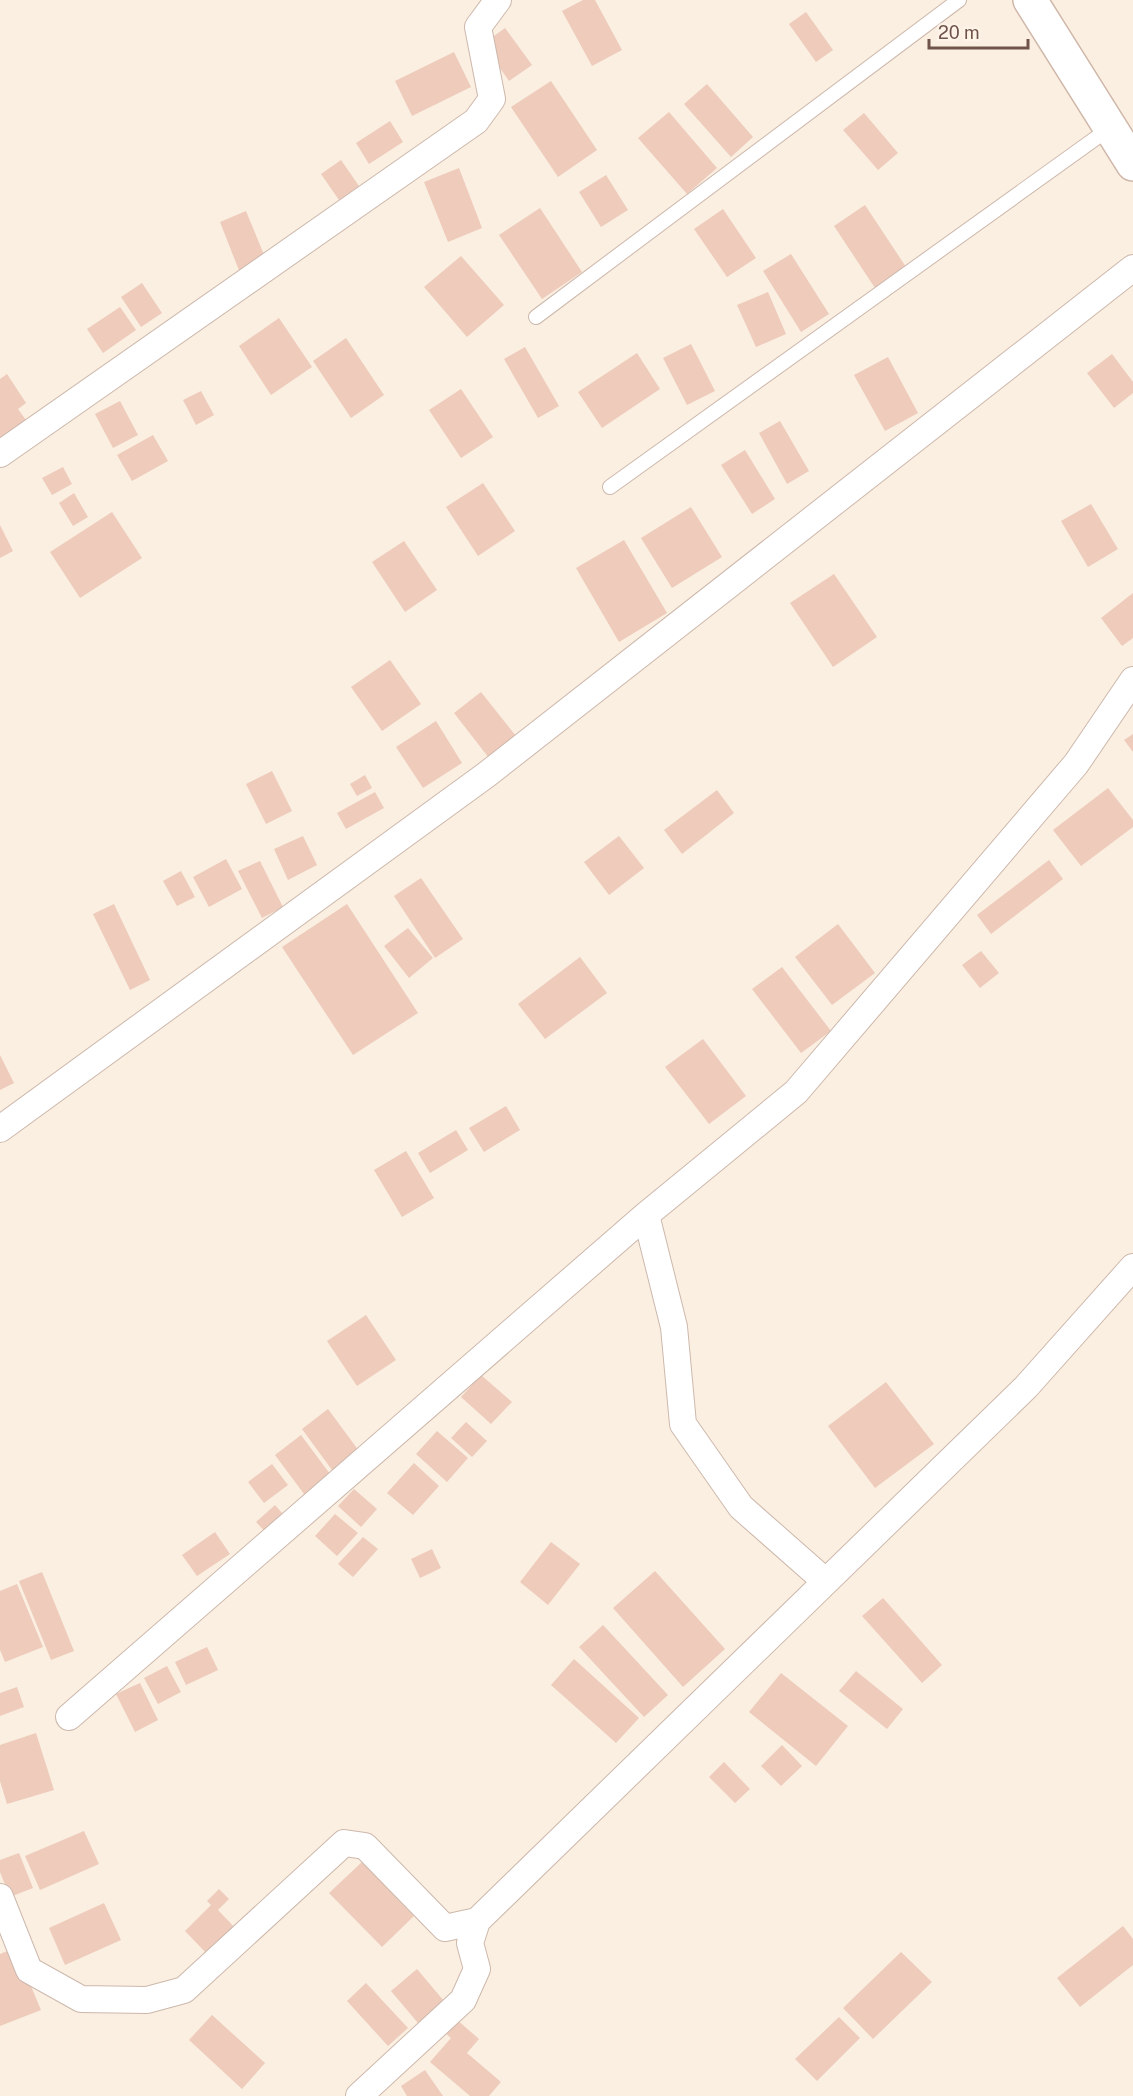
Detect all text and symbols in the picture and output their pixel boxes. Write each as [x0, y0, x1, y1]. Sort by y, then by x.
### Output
scale bar [929, 12, 1028, 50]
text: 20 m [938, 22, 980, 43]

